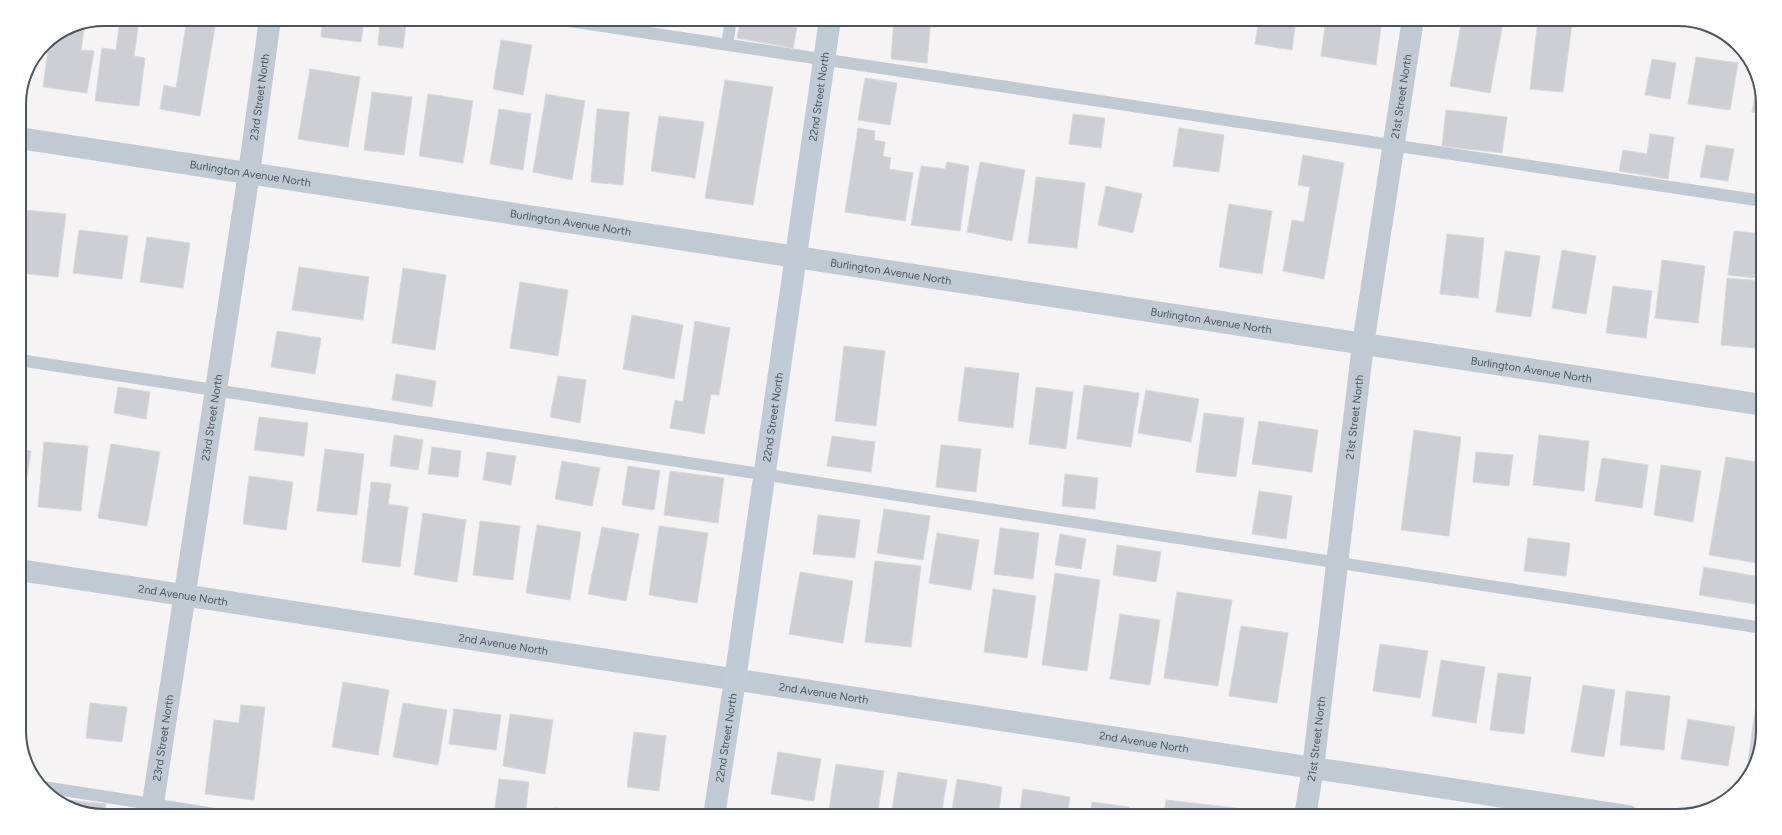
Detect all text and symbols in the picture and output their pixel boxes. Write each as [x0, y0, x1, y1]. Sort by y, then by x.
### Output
street label: 22nd Street North [806, 51, 832, 142]
street label: 23rd Street North [247, 53, 272, 141]
street label: 21st Street North [1388, 53, 1414, 140]
street label: Burlington Avenue North [189, 158, 312, 189]
street label: Burlington Avenue North [509, 207, 632, 238]
street label: Burlington Avenue North [829, 256, 952, 287]
street label: Burlington Avenue North [1150, 305, 1273, 336]
street label: Burlington Avenue North [1470, 354, 1593, 385]
street label: 22nd Street North [760, 372, 786, 463]
street label: 23rd Street North [199, 373, 225, 462]
street label: 21st Street North [1343, 374, 1366, 460]
street label: 2nd Avenue North [137, 582, 229, 608]
street label: 2nd Avenue North [458, 631, 549, 657]
street label: 2nd Avenue North [778, 680, 869, 706]
street label: 22nd Street North [713, 692, 739, 783]
street label: 23rd Street North [150, 694, 176, 782]
street label: 21st Street North [1304, 696, 1328, 782]
street label: 2nd Avenue North [1098, 729, 1190, 755]

